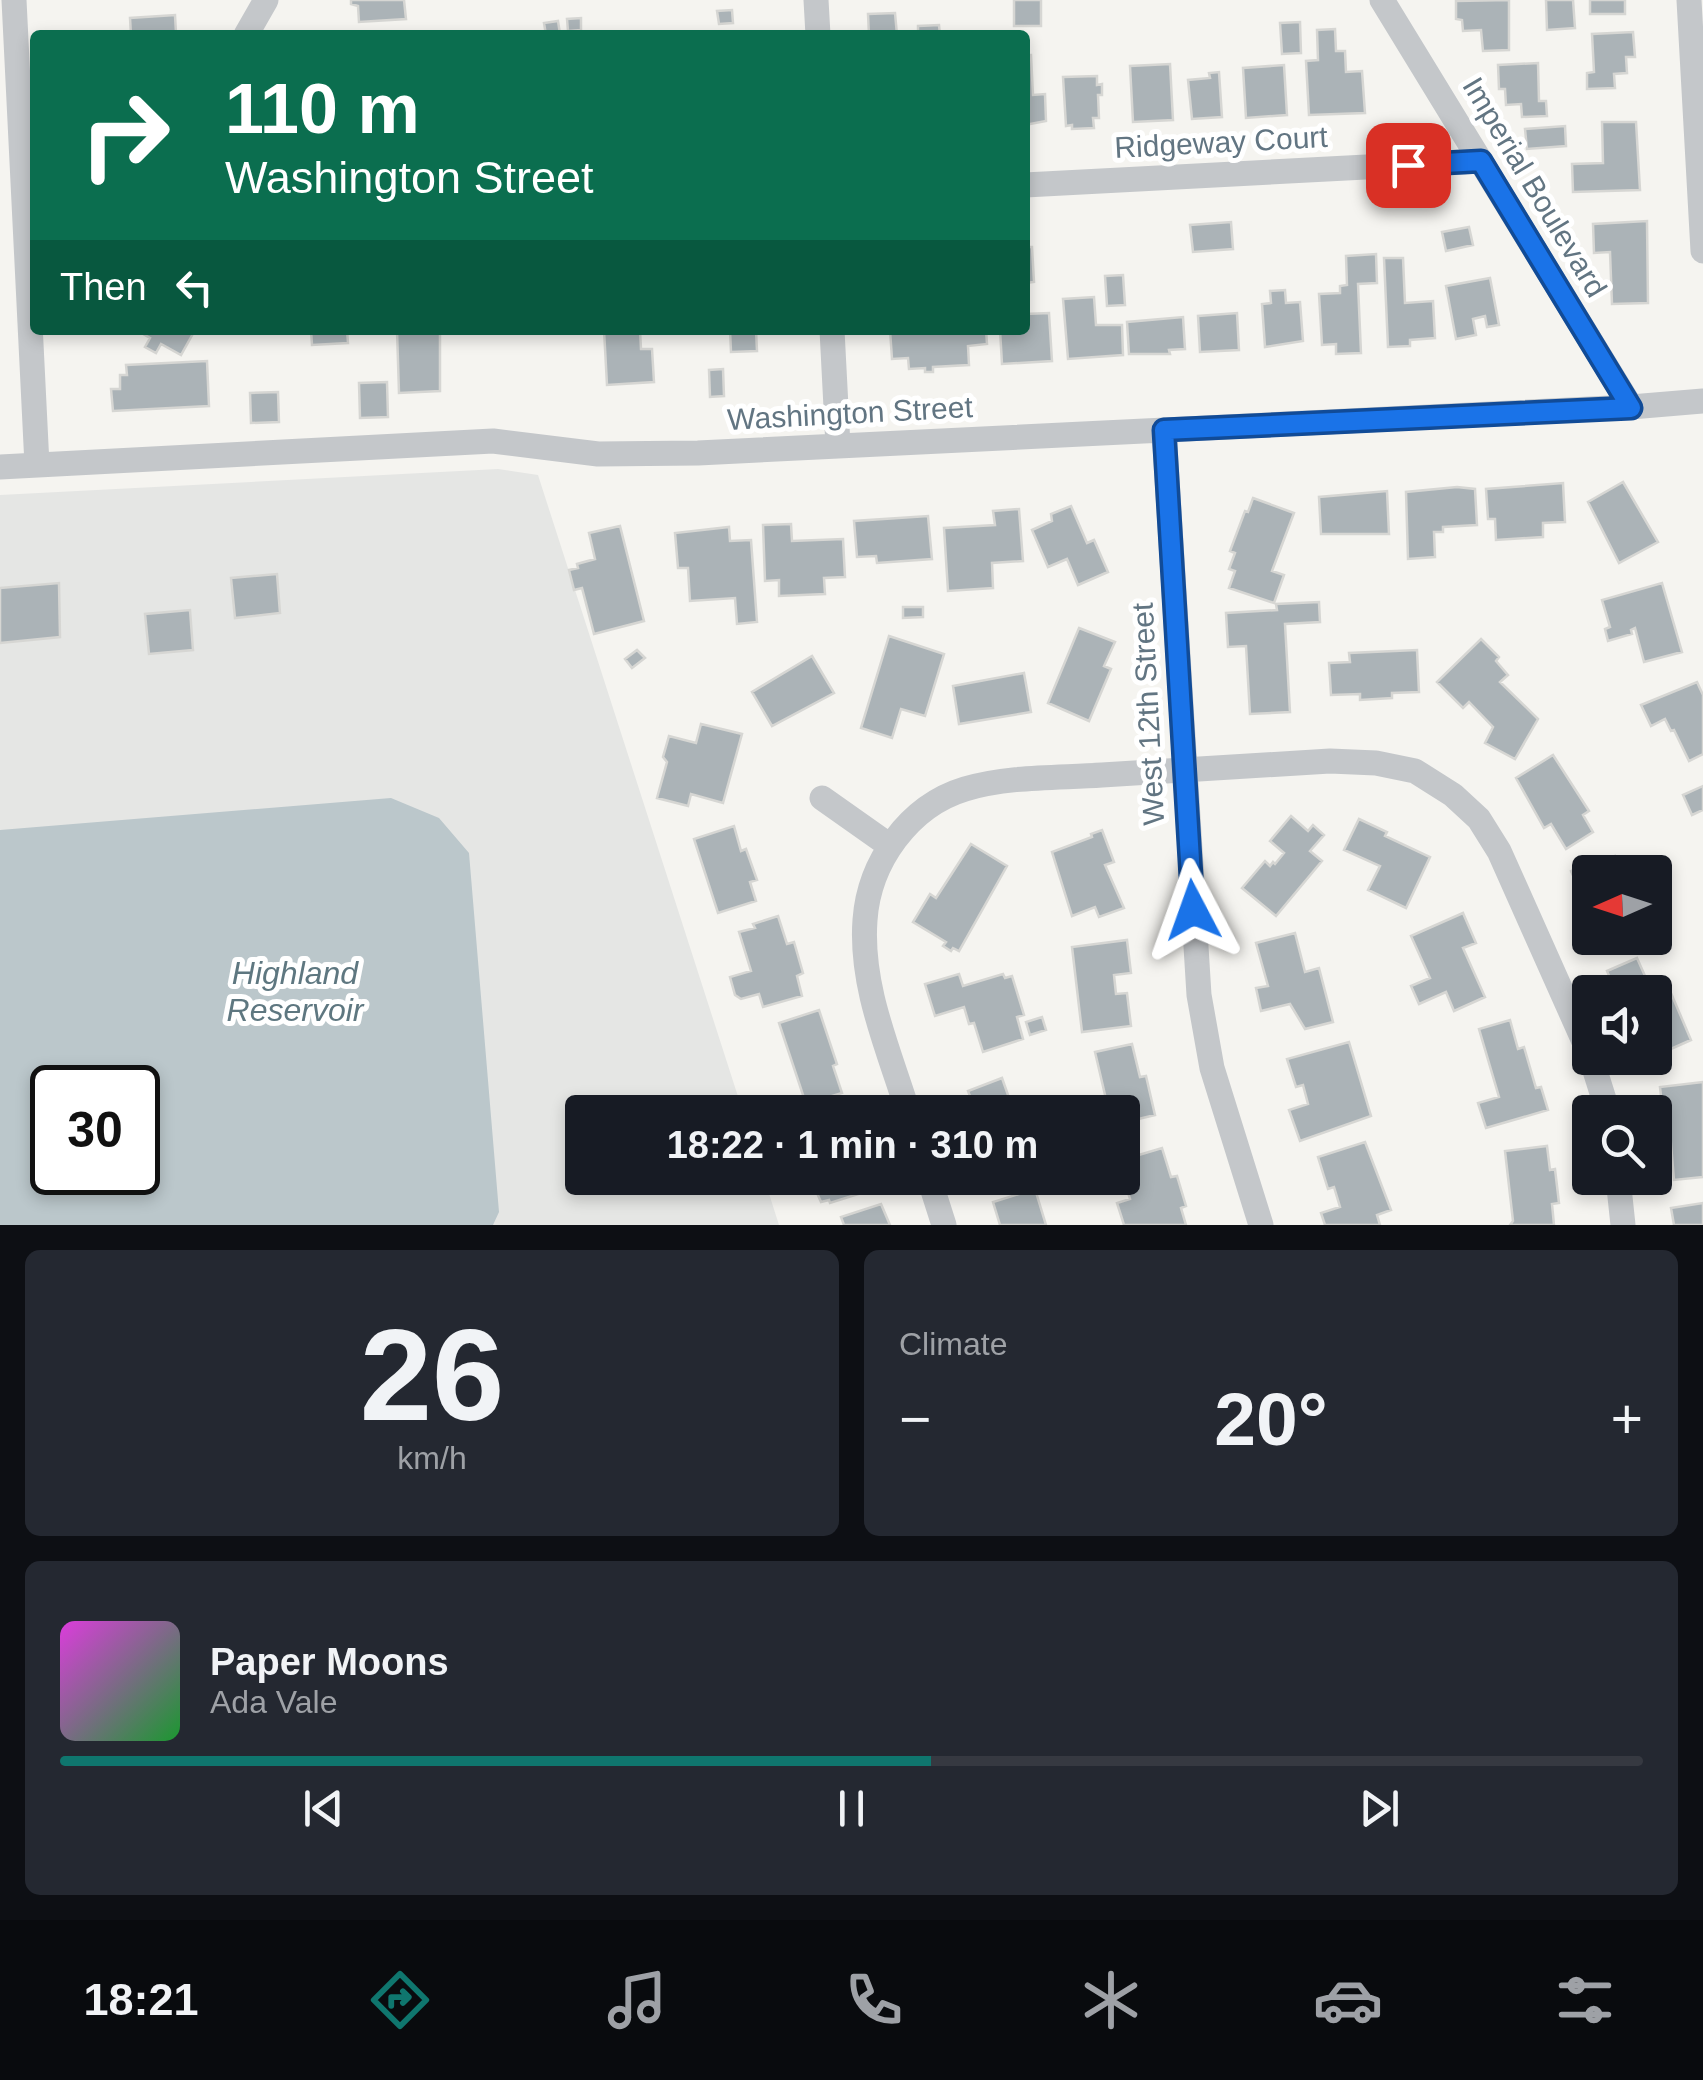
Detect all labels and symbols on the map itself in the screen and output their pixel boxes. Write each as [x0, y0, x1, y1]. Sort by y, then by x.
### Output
street label: Imperial Boulevard [1456, 71, 1614, 303]
street label: Ridgeway Court [1114, 120, 1329, 164]
pin [1366, 123, 1451, 208]
street label: Washington Street [726, 390, 974, 436]
street label: West 12th Street [1126, 601, 1170, 826]
north arrow [1572, 855, 1672, 955]
position arrow [1141, 858, 1245, 962]
water label: Highland Reservoir [227, 955, 365, 1028]
speed limit sign: 30 [30, 1065, 160, 1195]

